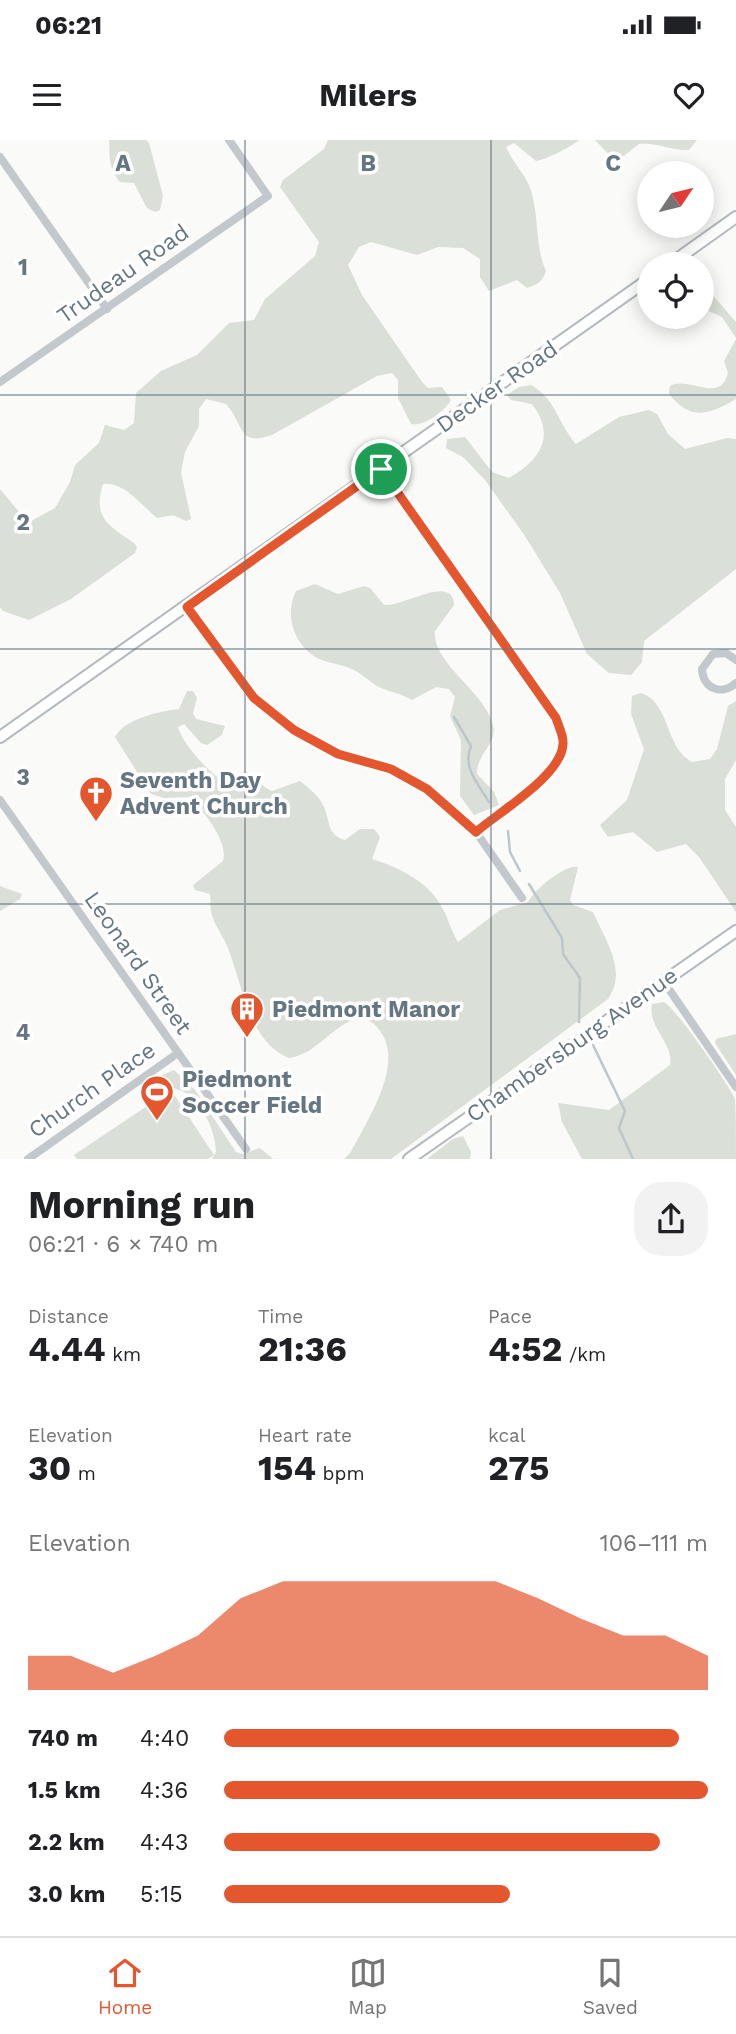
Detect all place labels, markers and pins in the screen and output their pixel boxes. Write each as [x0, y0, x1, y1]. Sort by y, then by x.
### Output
pin [351, 439, 411, 499]
place label: Seventh Day Advent Church [120, 767, 288, 820]
church icon: Seventh Day Advent Church [77, 774, 115, 823]
building icon: Piedmont Manor [228, 990, 266, 1039]
place label: Piedmont Manor [272, 996, 460, 1023]
place label: Piedmont Soccer Field [182, 1066, 322, 1119]
sports icon: Piedmont Soccer Field [138, 1073, 176, 1122]

